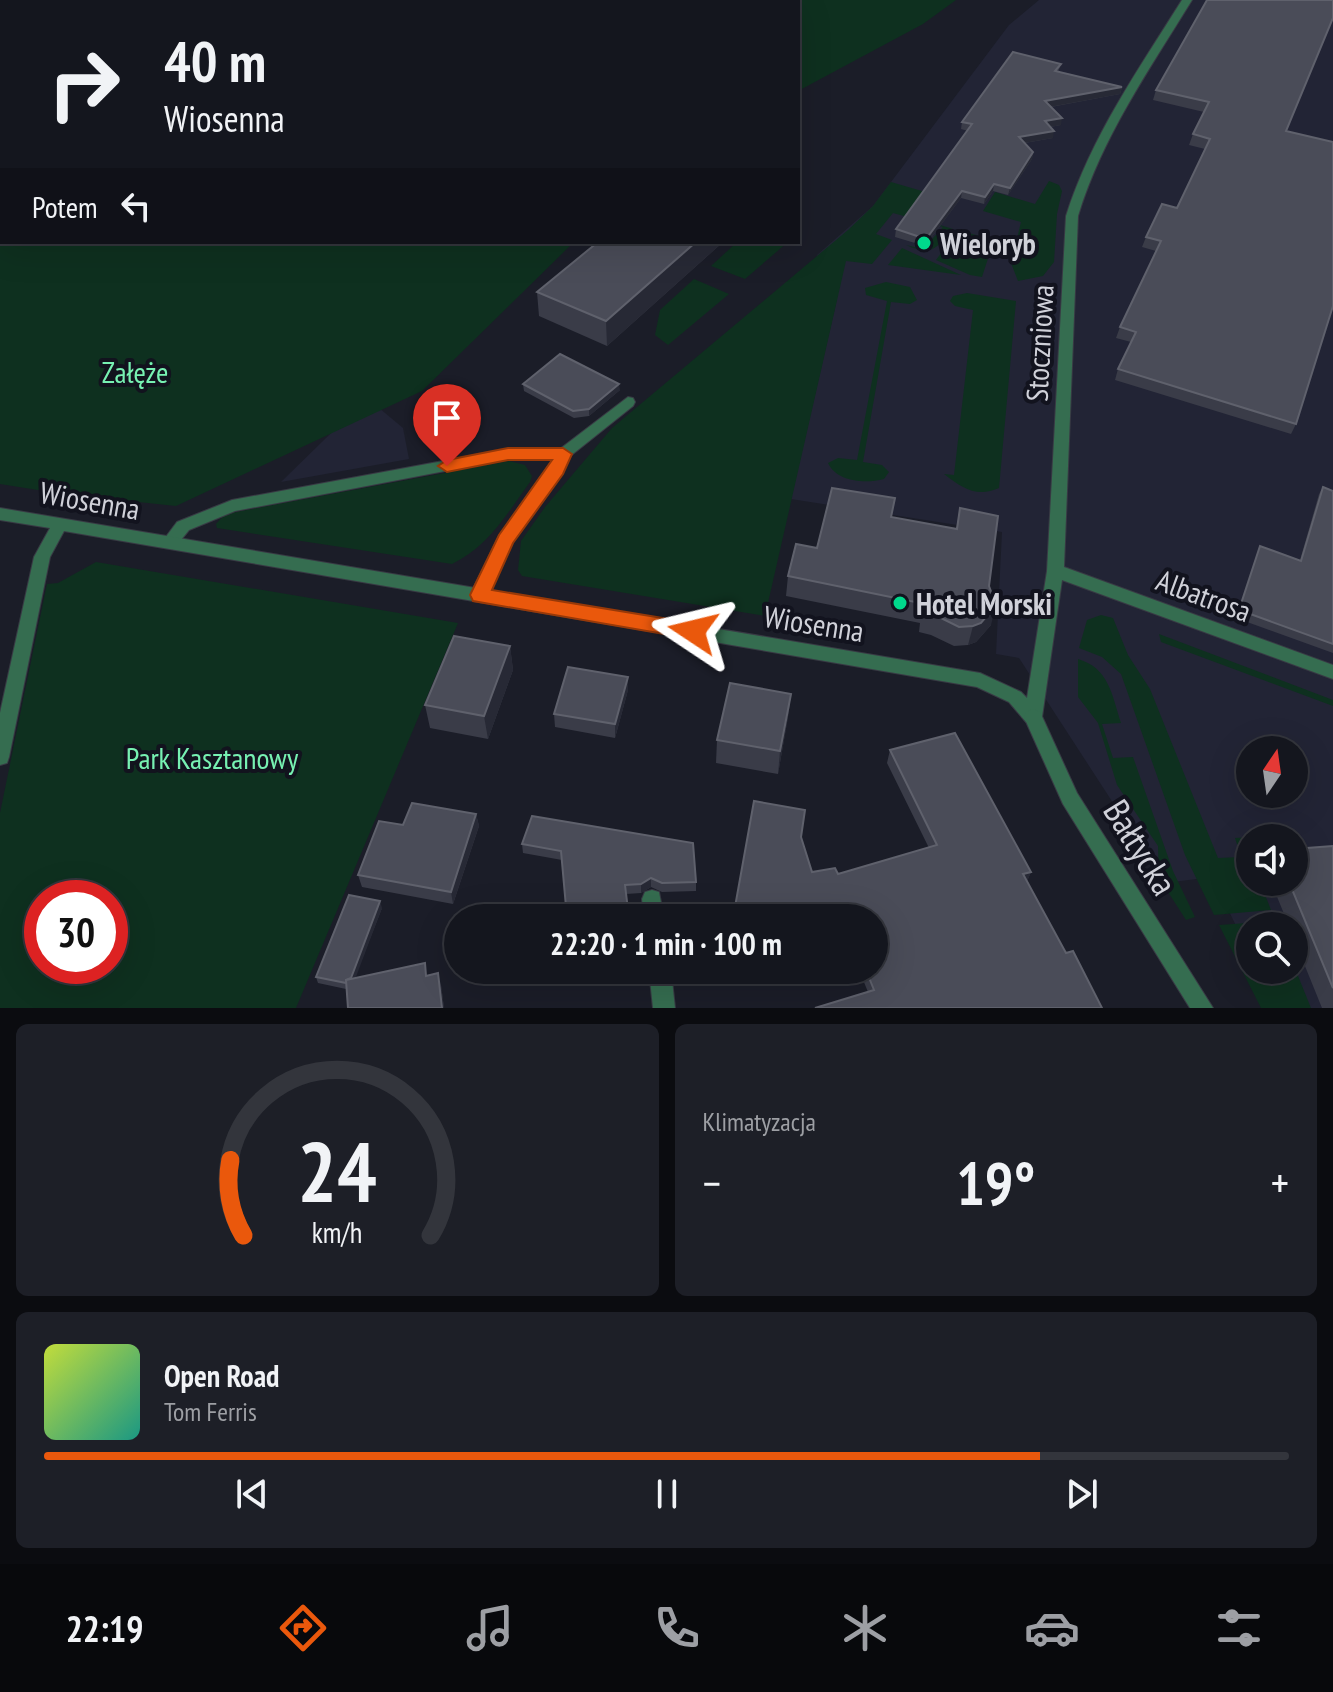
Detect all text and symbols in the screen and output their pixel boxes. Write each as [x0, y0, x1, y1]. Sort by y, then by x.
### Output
text: 40 m [164, 25, 266, 97]
icon: right [32, 32, 136, 136]
text: Wiosenna [164, 95, 285, 142]
icon: left [114, 184, 158, 228]
text: Potem [32, 187, 98, 226]
place label: Wieloryb [939, 224, 1036, 263]
marker: Wieloryb [915, 234, 933, 252]
street label: Stoczniowa [1016, 284, 1062, 402]
park label: Załęże [102, 352, 168, 391]
pin [413, 384, 481, 466]
icon: arrive [425, 396, 469, 440]
street label: Wiosenna [37, 472, 143, 528]
street label: Albatrosa [1151, 560, 1257, 630]
place label: Hotel Morski [916, 584, 1052, 623]
position arrow [651, 589, 735, 673]
marker: Hotel Morski [891, 594, 909, 612]
street label: Wiosenna [761, 596, 867, 650]
north arrow [1236, 736, 1308, 808]
map controls [1236, 736, 1308, 984]
park label: Park Kasztanowy [126, 738, 299, 777]
street label: Bałtycka [1093, 790, 1189, 904]
button: sound [1236, 824, 1308, 896]
speed limit sign: 30 [24, 880, 128, 984]
button: search [1236, 912, 1308, 984]
text: 22:20 · 1 min · 100 m [550, 924, 782, 963]
text: Klimatyzacja [703, 1105, 816, 1138]
text: 24 [297, 1117, 377, 1225]
text: 19° [956, 1144, 1035, 1222]
text: − [703, 1154, 721, 1211]
text: + [1271, 1154, 1289, 1211]
text: km/h [312, 1214, 363, 1251]
text: Open Road [164, 1356, 279, 1395]
text: Tom Ferris [164, 1395, 257, 1428]
icon: previous [230, 1472, 274, 1516]
icon: pause [645, 1472, 689, 1516]
icon: next [1060, 1472, 1104, 1516]
icon: directions [275, 1600, 331, 1656]
icon: music [462, 1600, 518, 1656]
icon: phone [649, 1600, 705, 1656]
icon: climate [837, 1600, 893, 1656]
icon: car [1024, 1600, 1080, 1656]
icon: filters [1211, 1600, 1267, 1656]
text: 22:19 [66, 1605, 144, 1652]

